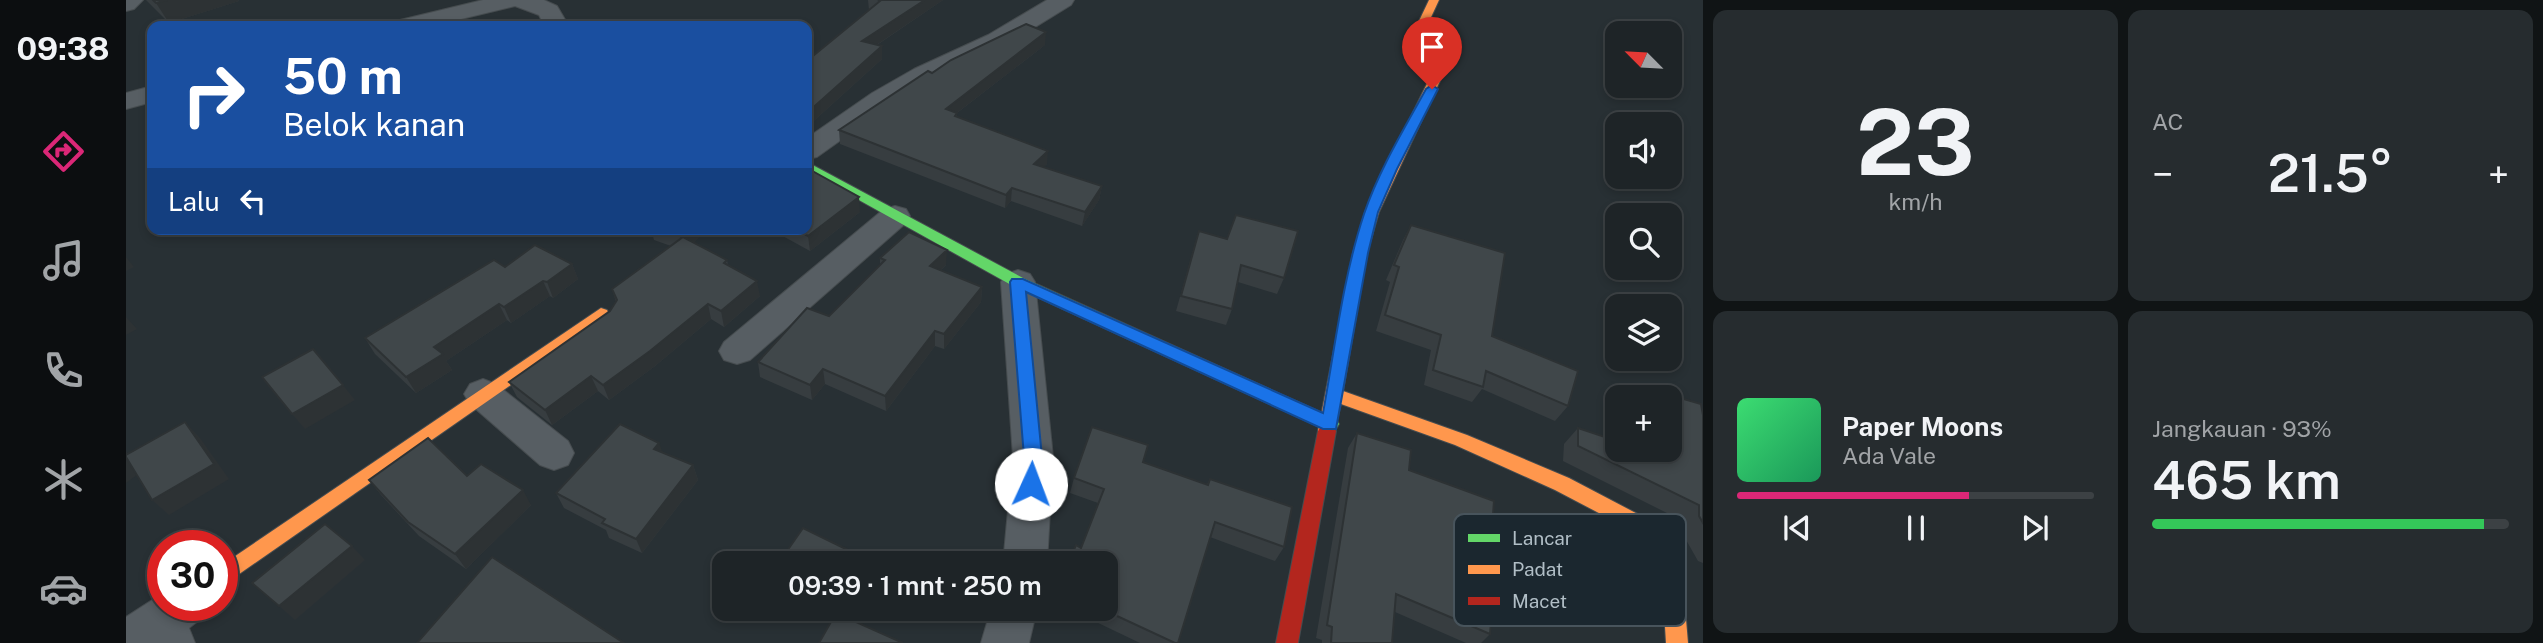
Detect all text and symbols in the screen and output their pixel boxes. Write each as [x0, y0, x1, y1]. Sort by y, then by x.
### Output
pin [1402, 17, 1462, 89]
north arrow [1605, 21, 1682, 98]
map controls [1605, 21, 1682, 462]
icon: arrive [1413, 28, 1451, 66]
text: 09:38 [17, 30, 109, 67]
text: 50 m [283, 47, 403, 105]
icon: right [168, 49, 259, 140]
text: 23 [1856, 89, 1975, 195]
text: Belok kanan [283, 106, 465, 143]
text: AC [2152, 108, 2183, 135]
button: sound [1605, 112, 1682, 189]
icon: directions [39, 127, 88, 176]
text: 21.5° [2268, 143, 2393, 204]
text: − [2152, 152, 2173, 197]
text: + [2488, 152, 2509, 197]
icon: left [234, 182, 272, 220]
text: Lalu [168, 186, 220, 217]
text: km/h [1888, 188, 1943, 215]
button: search [1605, 203, 1682, 280]
icon: music [39, 236, 88, 285]
button: layers [1605, 294, 1682, 371]
icon: phone [39, 346, 88, 395]
button: + [1605, 385, 1682, 462]
text: Paper Moons [1842, 411, 2003, 442]
text: Jangkauan · 93% [2152, 415, 2332, 442]
text: Ada Vale [1842, 442, 1936, 469]
position arrow [994, 447, 1068, 521]
text: 465 km [2152, 450, 2341, 511]
icon: climate [39, 455, 88, 504]
icon: previous [1778, 509, 1816, 547]
icon: pause [1897, 509, 1935, 547]
icon: next [2016, 509, 2054, 547]
legend [1454, 514, 1686, 626]
text: Lancar [1512, 527, 1572, 549]
speed limit sign: 30 [147, 530, 238, 621]
text: Padat [1512, 558, 1563, 580]
icon: car [39, 564, 88, 613]
text: 09:39 · 1 mnt · 250 m [788, 570, 1042, 601]
text: Macet [1512, 590, 1567, 612]

